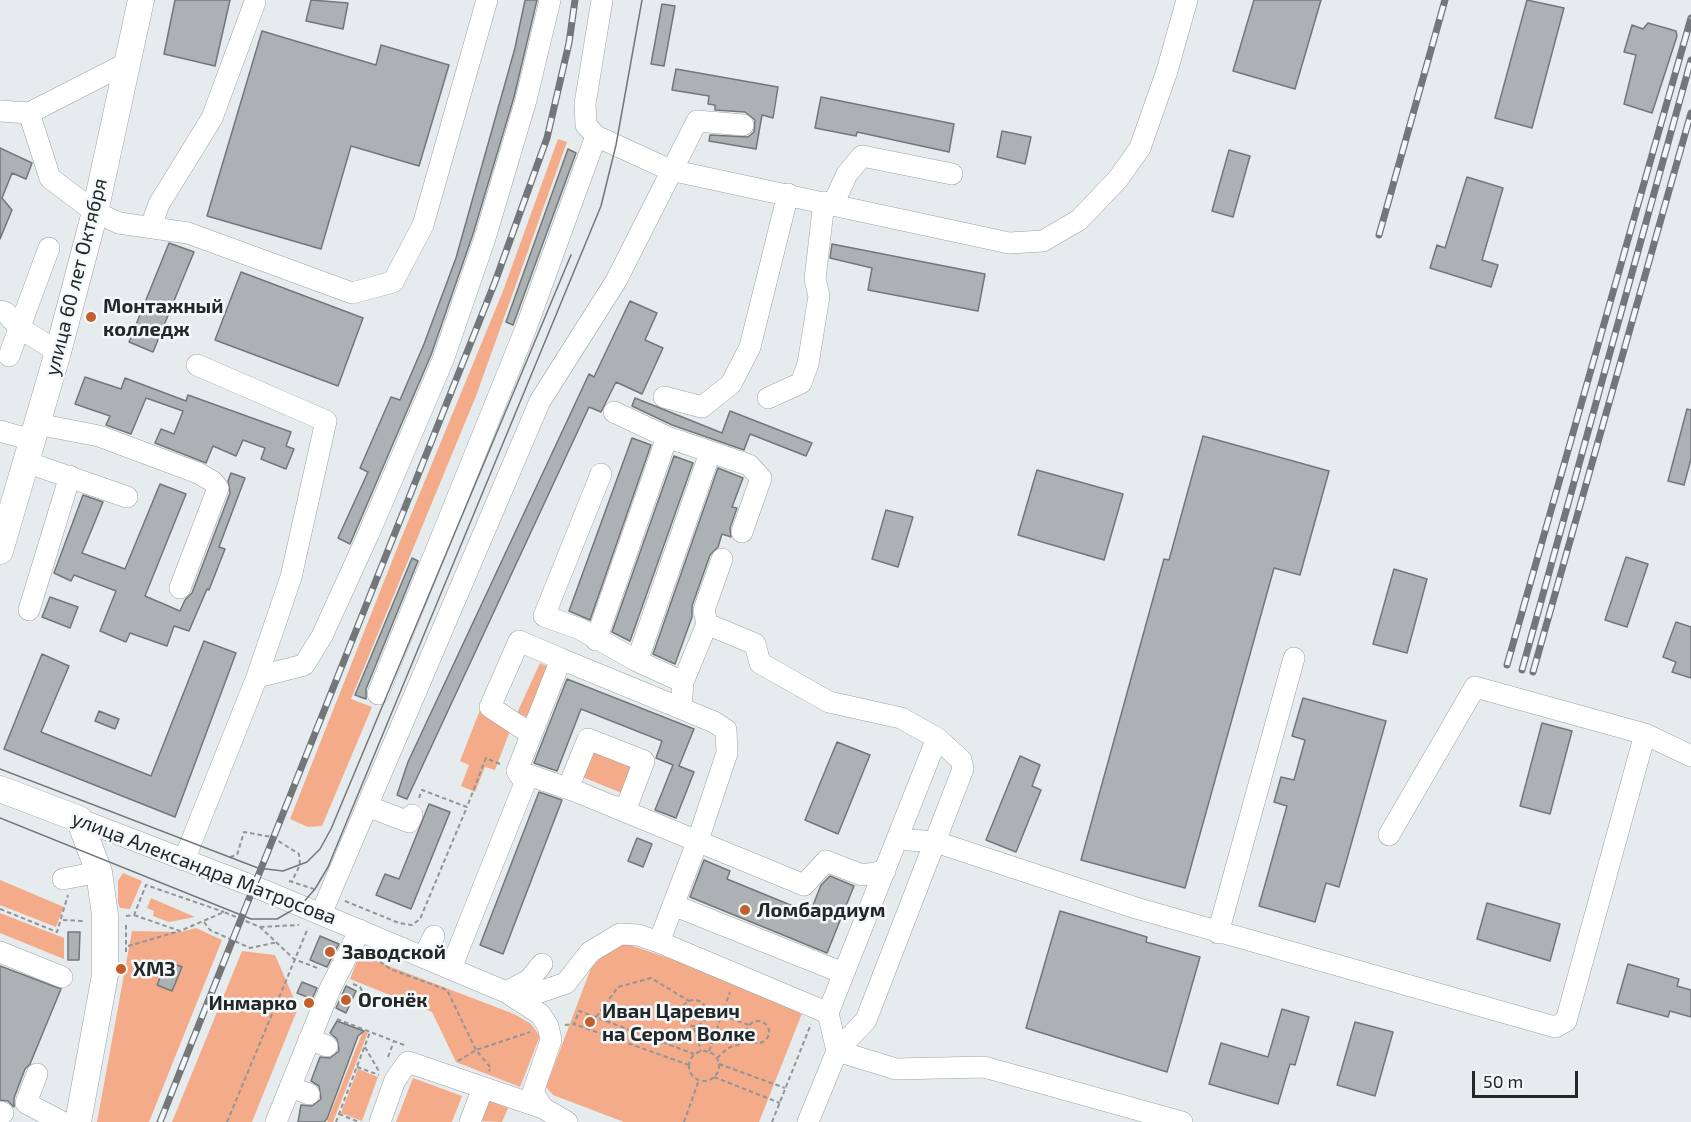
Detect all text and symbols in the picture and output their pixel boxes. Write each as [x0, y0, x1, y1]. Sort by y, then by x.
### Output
street label: улица 60 лет Октября [40, 176, 112, 378]
place label: Монтажный колледж [103, 294, 223, 341]
marker: Монтажный колледж [84, 310, 98, 324]
street label: улица Александра Матросова [68, 806, 340, 930]
place label: Ломбардиум [757, 898, 885, 922]
marker: Ломбардиум [738, 903, 752, 917]
place label: Заводской [342, 940, 446, 964]
marker: Заводской [323, 945, 337, 959]
place label: ХМЗ [133, 957, 176, 981]
marker: ХМЗ [114, 962, 128, 976]
place label: Огонёк [358, 988, 428, 1012]
place label: Инмарко [208, 991, 297, 1015]
marker: Огонёк [339, 993, 353, 1007]
marker: Инмарко [302, 996, 316, 1010]
place label: Иван Царевич на Сером Волке [602, 999, 756, 1046]
marker: Иван Царевич на Сером Волке [583, 1015, 597, 1029]
scale bar [1475, 1059, 1582, 1097]
text: 50 m [1483, 1070, 1523, 1092]

